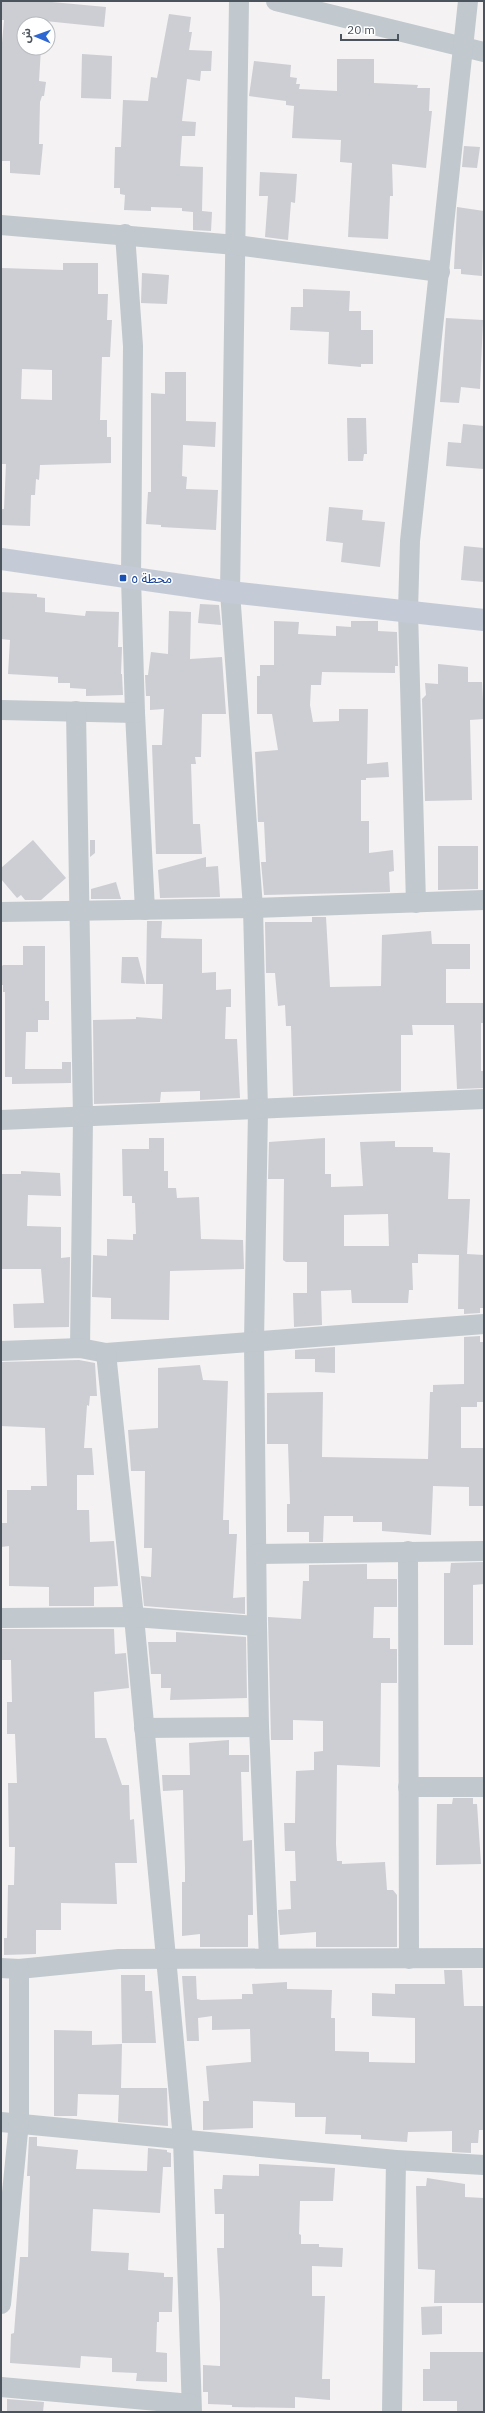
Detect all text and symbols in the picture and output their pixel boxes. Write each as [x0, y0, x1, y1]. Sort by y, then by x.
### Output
north arrow [16, 16, 56, 56]
scale bar [341, 16, 398, 42]
text: 20 m [347, 22, 375, 37]
text: ش [19, 28, 33, 43]
place label: محطة ٥ [131, 570, 172, 587]
marker: محطة ٥ [118, 573, 128, 583]

